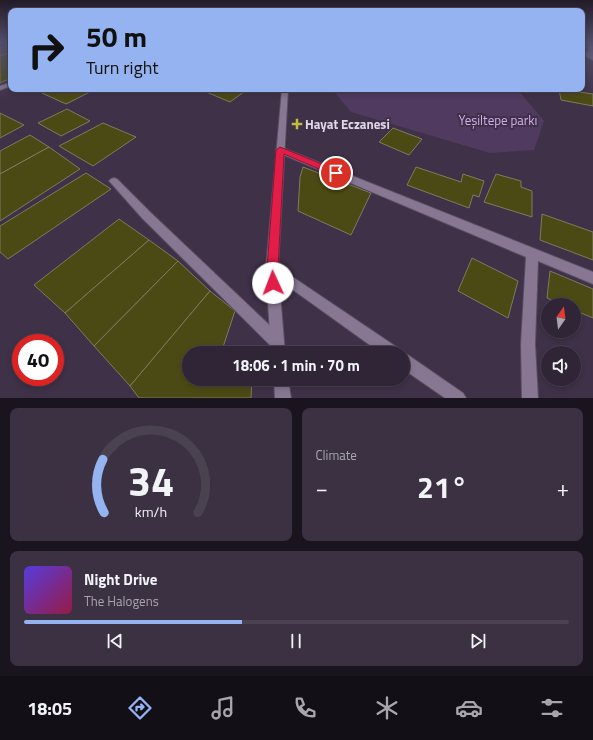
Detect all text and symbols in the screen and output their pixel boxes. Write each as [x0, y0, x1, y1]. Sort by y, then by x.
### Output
text: 50 m [86, 15, 147, 58]
icon: right [20, 24, 72, 76]
text: Turn right [86, 54, 159, 81]
park label: Yeşiltepe parkı [459, 110, 537, 130]
place label: Hayat Eczanesi [305, 114, 390, 134]
marker: Hayat Eczanesi [292, 119, 302, 129]
pin [319, 156, 353, 190]
icon: arrive [325, 162, 347, 184]
position arrow [252, 262, 294, 304]
north arrow [541, 298, 581, 338]
map controls [541, 298, 581, 386]
speed limit sign: 40 [12, 334, 64, 386]
button: sound [541, 346, 581, 386]
text: 18:06 · 1 min · 70 m [232, 354, 360, 377]
text: Climate [316, 445, 357, 465]
text: 34 [127, 448, 174, 511]
text: 21° [417, 464, 467, 510]
text: − [316, 471, 328, 505]
text: + [557, 471, 569, 505]
text: km/h [135, 500, 167, 522]
text: Night Drive [84, 568, 157, 591]
text: The Halogens [84, 591, 159, 611]
icon: previous [104, 630, 126, 652]
icon: pause [285, 630, 307, 652]
icon: next [467, 630, 489, 652]
icon: directions [126, 694, 154, 722]
icon: music [209, 694, 237, 722]
icon: phone [291, 694, 319, 722]
icon: climate [373, 694, 401, 722]
icon: car [455, 694, 483, 722]
icon: filters [538, 694, 566, 722]
text: 18:05 [27, 695, 72, 722]

